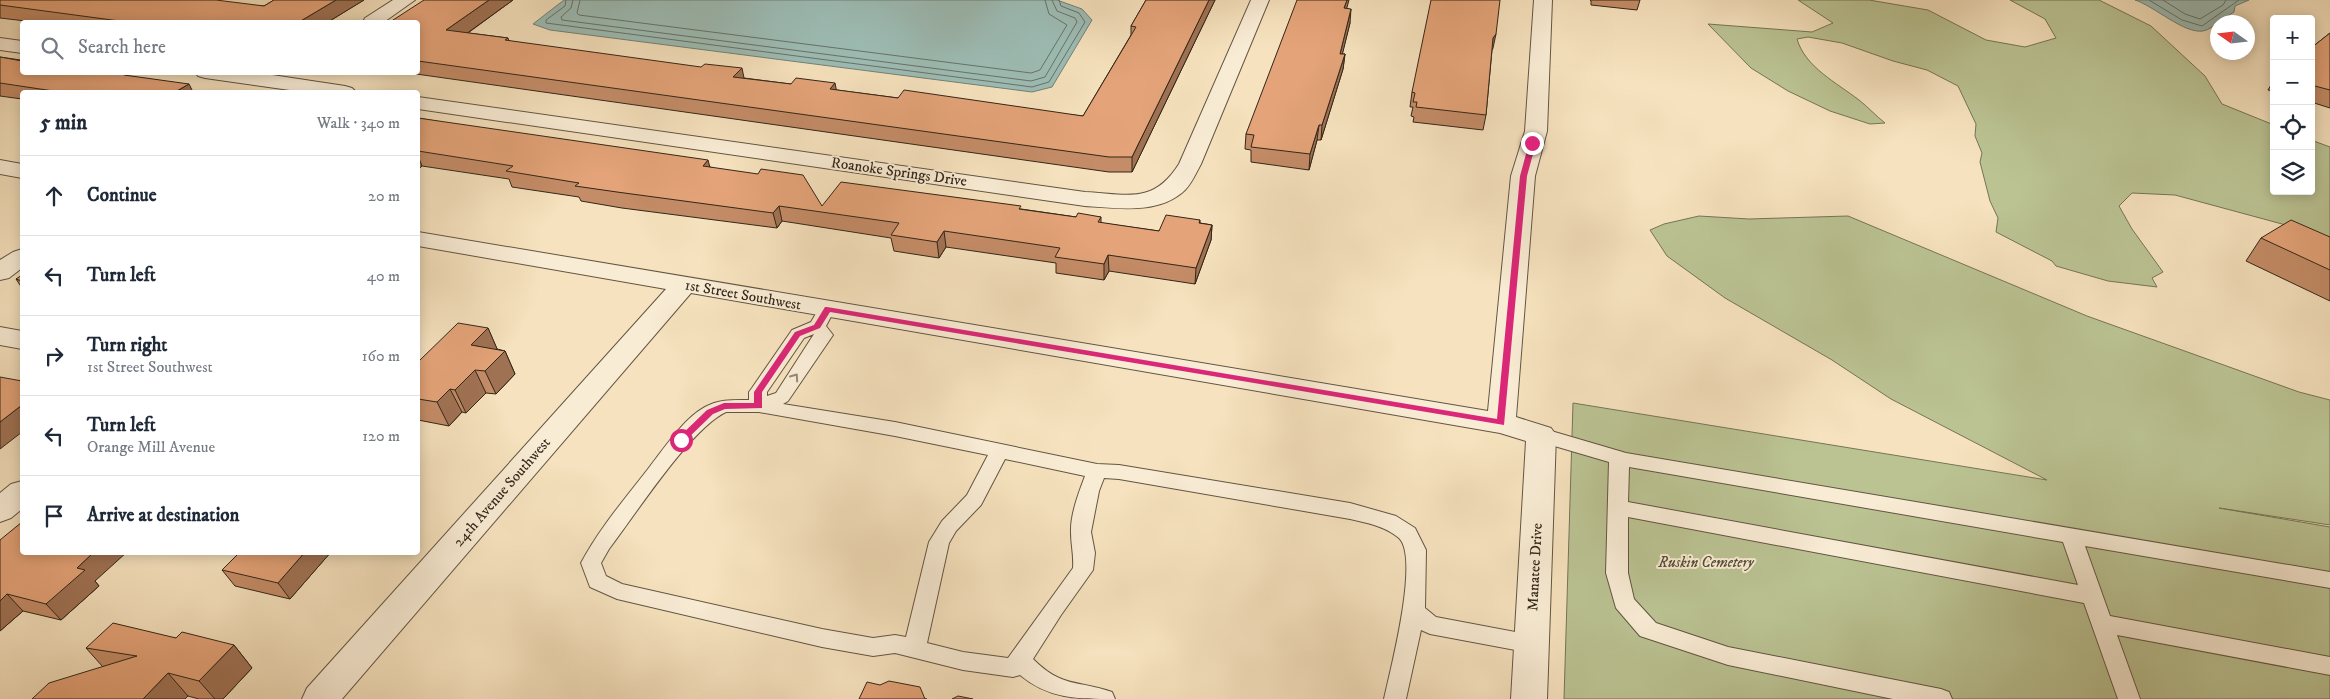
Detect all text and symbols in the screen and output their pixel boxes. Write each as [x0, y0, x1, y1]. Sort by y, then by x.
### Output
north arrow [2210, 15, 2255, 60]
map controls [2270, 15, 2315, 195]
button: + [2270, 15, 2315, 60]
search box [20, 20, 420, 75]
icon: search [38, 34, 66, 62]
text: Search here [78, 36, 166, 59]
button: − [2270, 60, 2315, 105]
button: locate [2270, 105, 2315, 150]
text: 5 min [40, 110, 87, 136]
text: Walk · 340 m [317, 113, 400, 133]
route end [1521, 132, 1544, 155]
button: layers [2270, 150, 2315, 195]
street label: Roanoke Springs Drive [830, 153, 968, 191]
icon: ahead [40, 182, 68, 210]
text: Continue [87, 184, 157, 207]
text: 20 m [368, 186, 400, 206]
icon: left [40, 262, 68, 290]
text: Turn left [87, 264, 156, 287]
text: 40 m [367, 266, 400, 286]
street label: 1st Street Southwest [683, 275, 803, 315]
text: Turn right [87, 334, 167, 357]
icon: right [40, 342, 68, 370]
text: 160 m [362, 346, 400, 366]
text: 1st Street Southwest [87, 357, 213, 377]
one-way arrow [789, 373, 799, 382]
text: Turn left [87, 414, 156, 437]
icon: left [40, 422, 68, 450]
text: 120 m [362, 426, 400, 446]
route start [670, 429, 693, 452]
street label: 24th Avenue Southwest [449, 433, 555, 551]
text: Orange Mill Avenue [87, 437, 215, 457]
icon: arrive [40, 502, 68, 530]
text: Arrive at destination [87, 504, 239, 527]
street label: Manatee Drive [1523, 522, 1547, 612]
park label: Ruskin Cemetery [1657, 553, 1755, 572]

